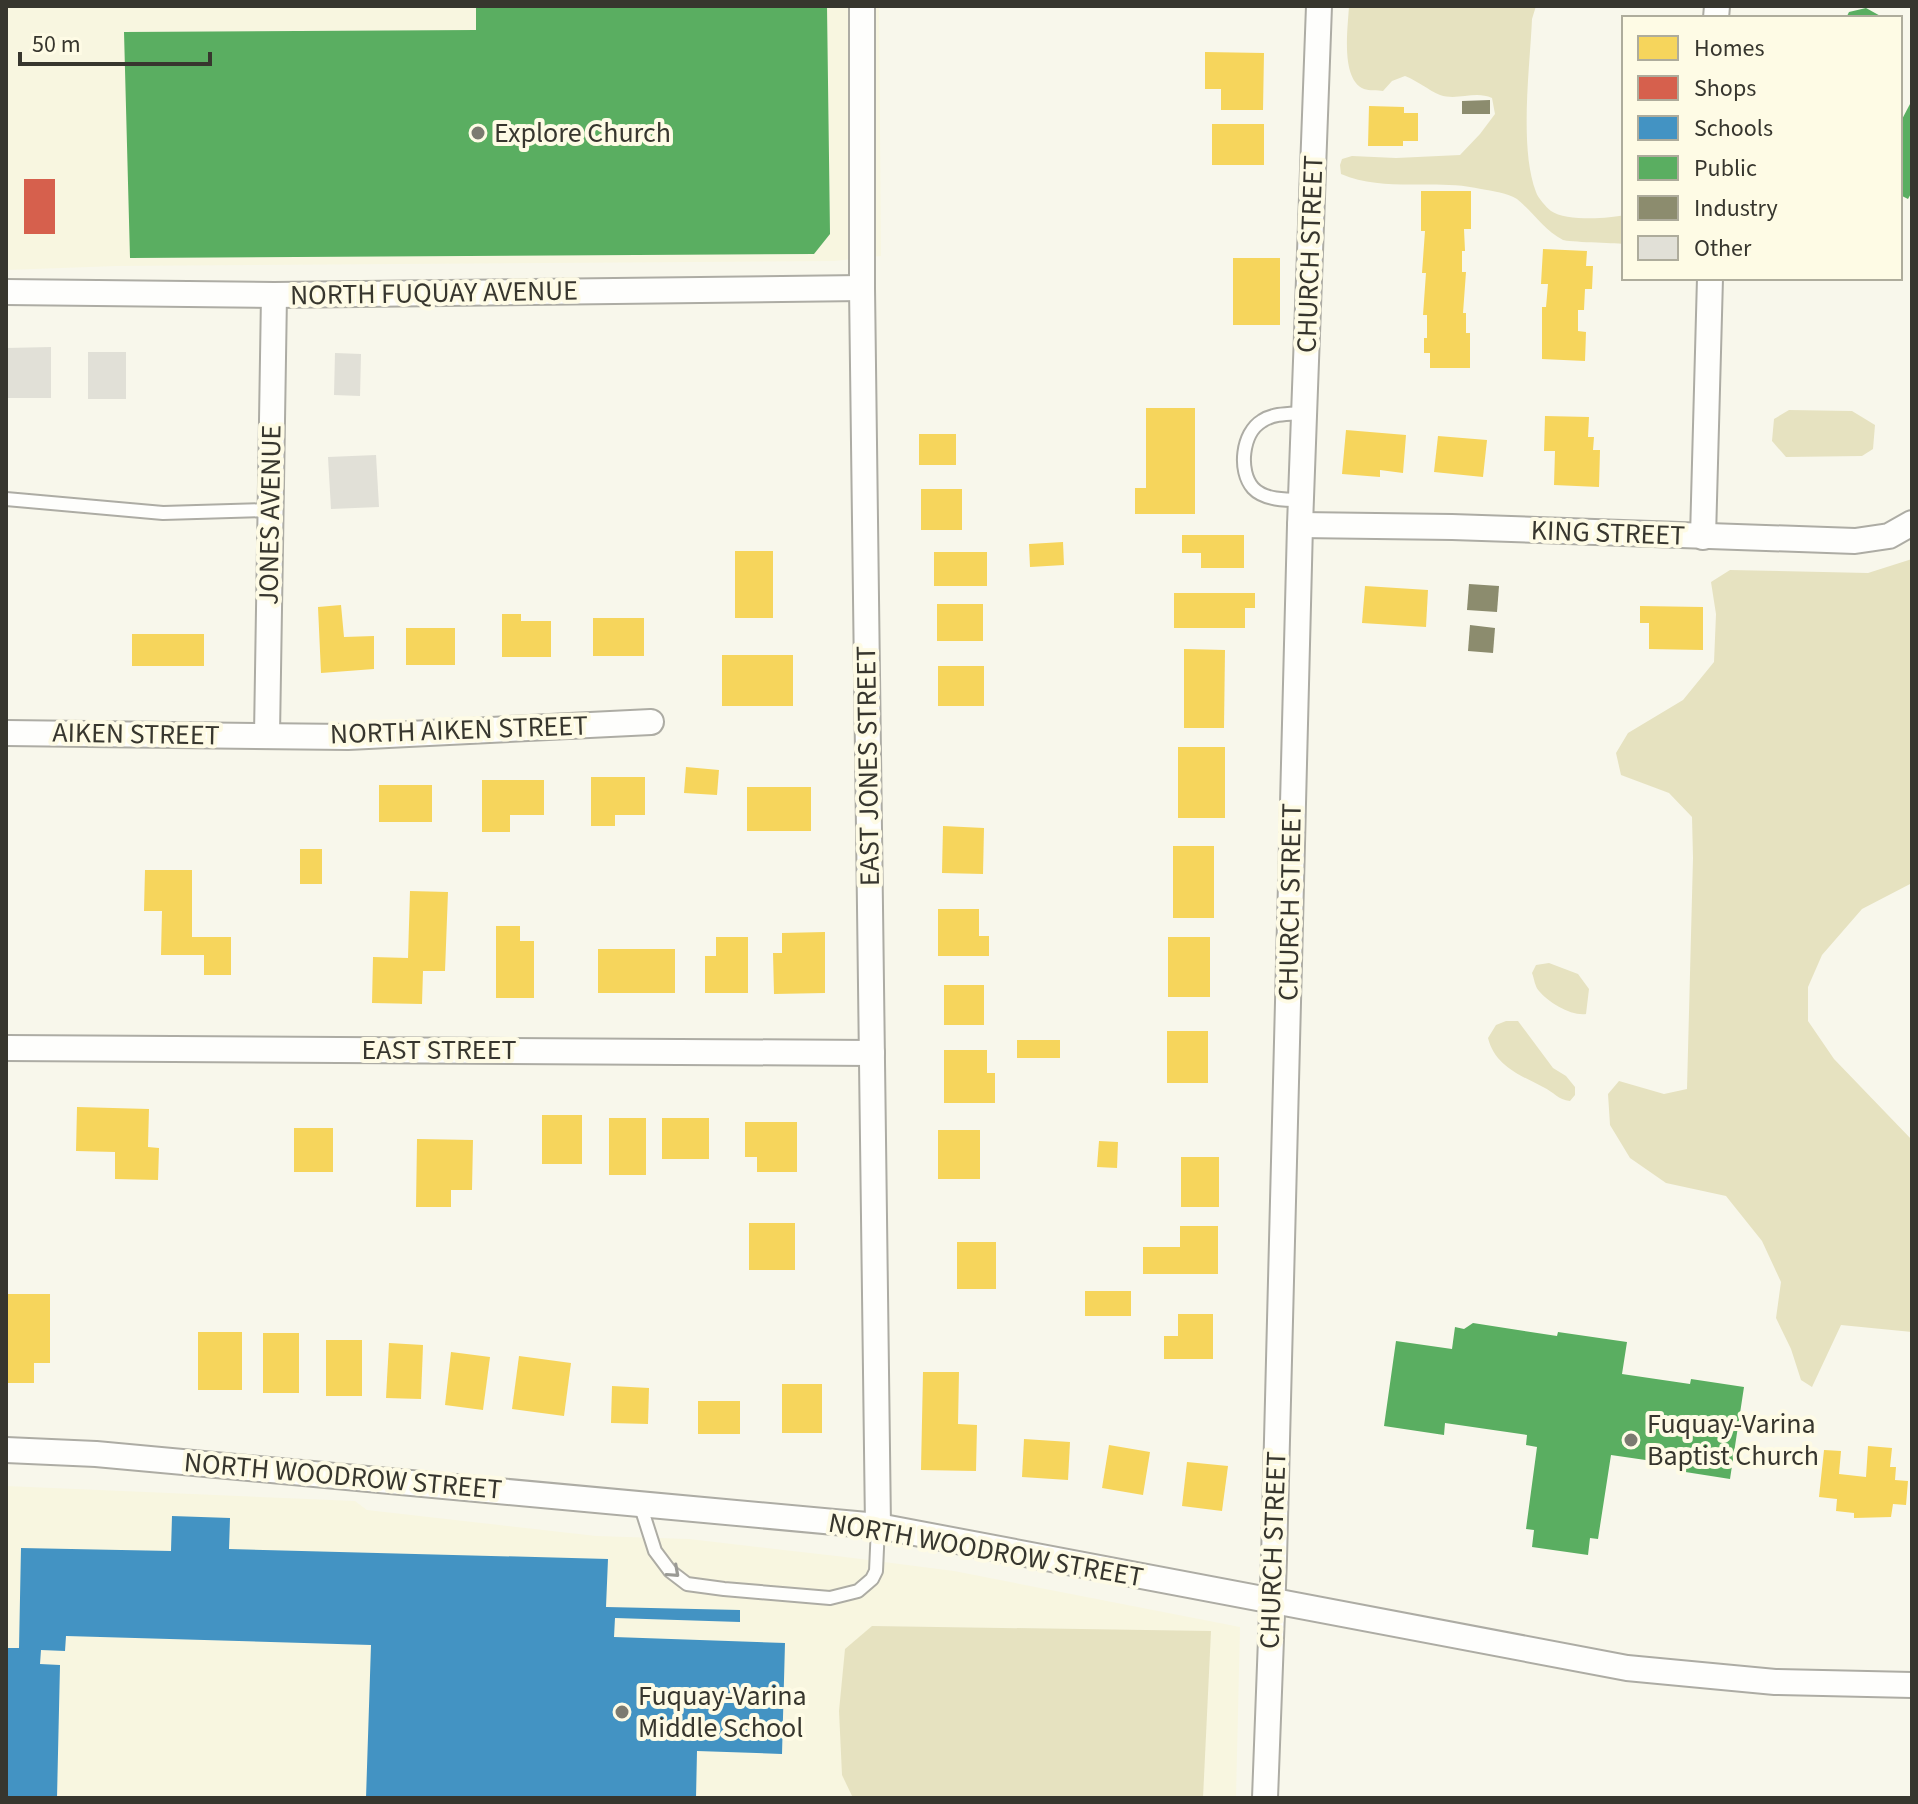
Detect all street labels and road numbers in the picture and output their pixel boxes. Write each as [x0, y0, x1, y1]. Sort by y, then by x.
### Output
street label: CHURCH STREET [1287, 154, 1333, 354]
street label: NORTH FUQUAY AVENUE [290, 270, 578, 316]
street label: JONES AVENUE [248, 424, 292, 606]
street label: KING STREET [1530, 510, 1686, 556]
street label: EAST JONES STREET [846, 646, 890, 886]
street label: NORTH AIKEN STREET [329, 706, 589, 754]
street label: AIKEN STREET [52, 713, 220, 755]
street label: CHURCH STREET [1268, 803, 1312, 1001]
street label: EAST STREET [362, 1030, 516, 1070]
street label: NORTH WOODROW STREET [182, 1442, 504, 1510]
street label: CHURCH STREET [1250, 1450, 1296, 1650]
street label: NORTH WOODROW STREET [825, 1503, 1147, 1597]

